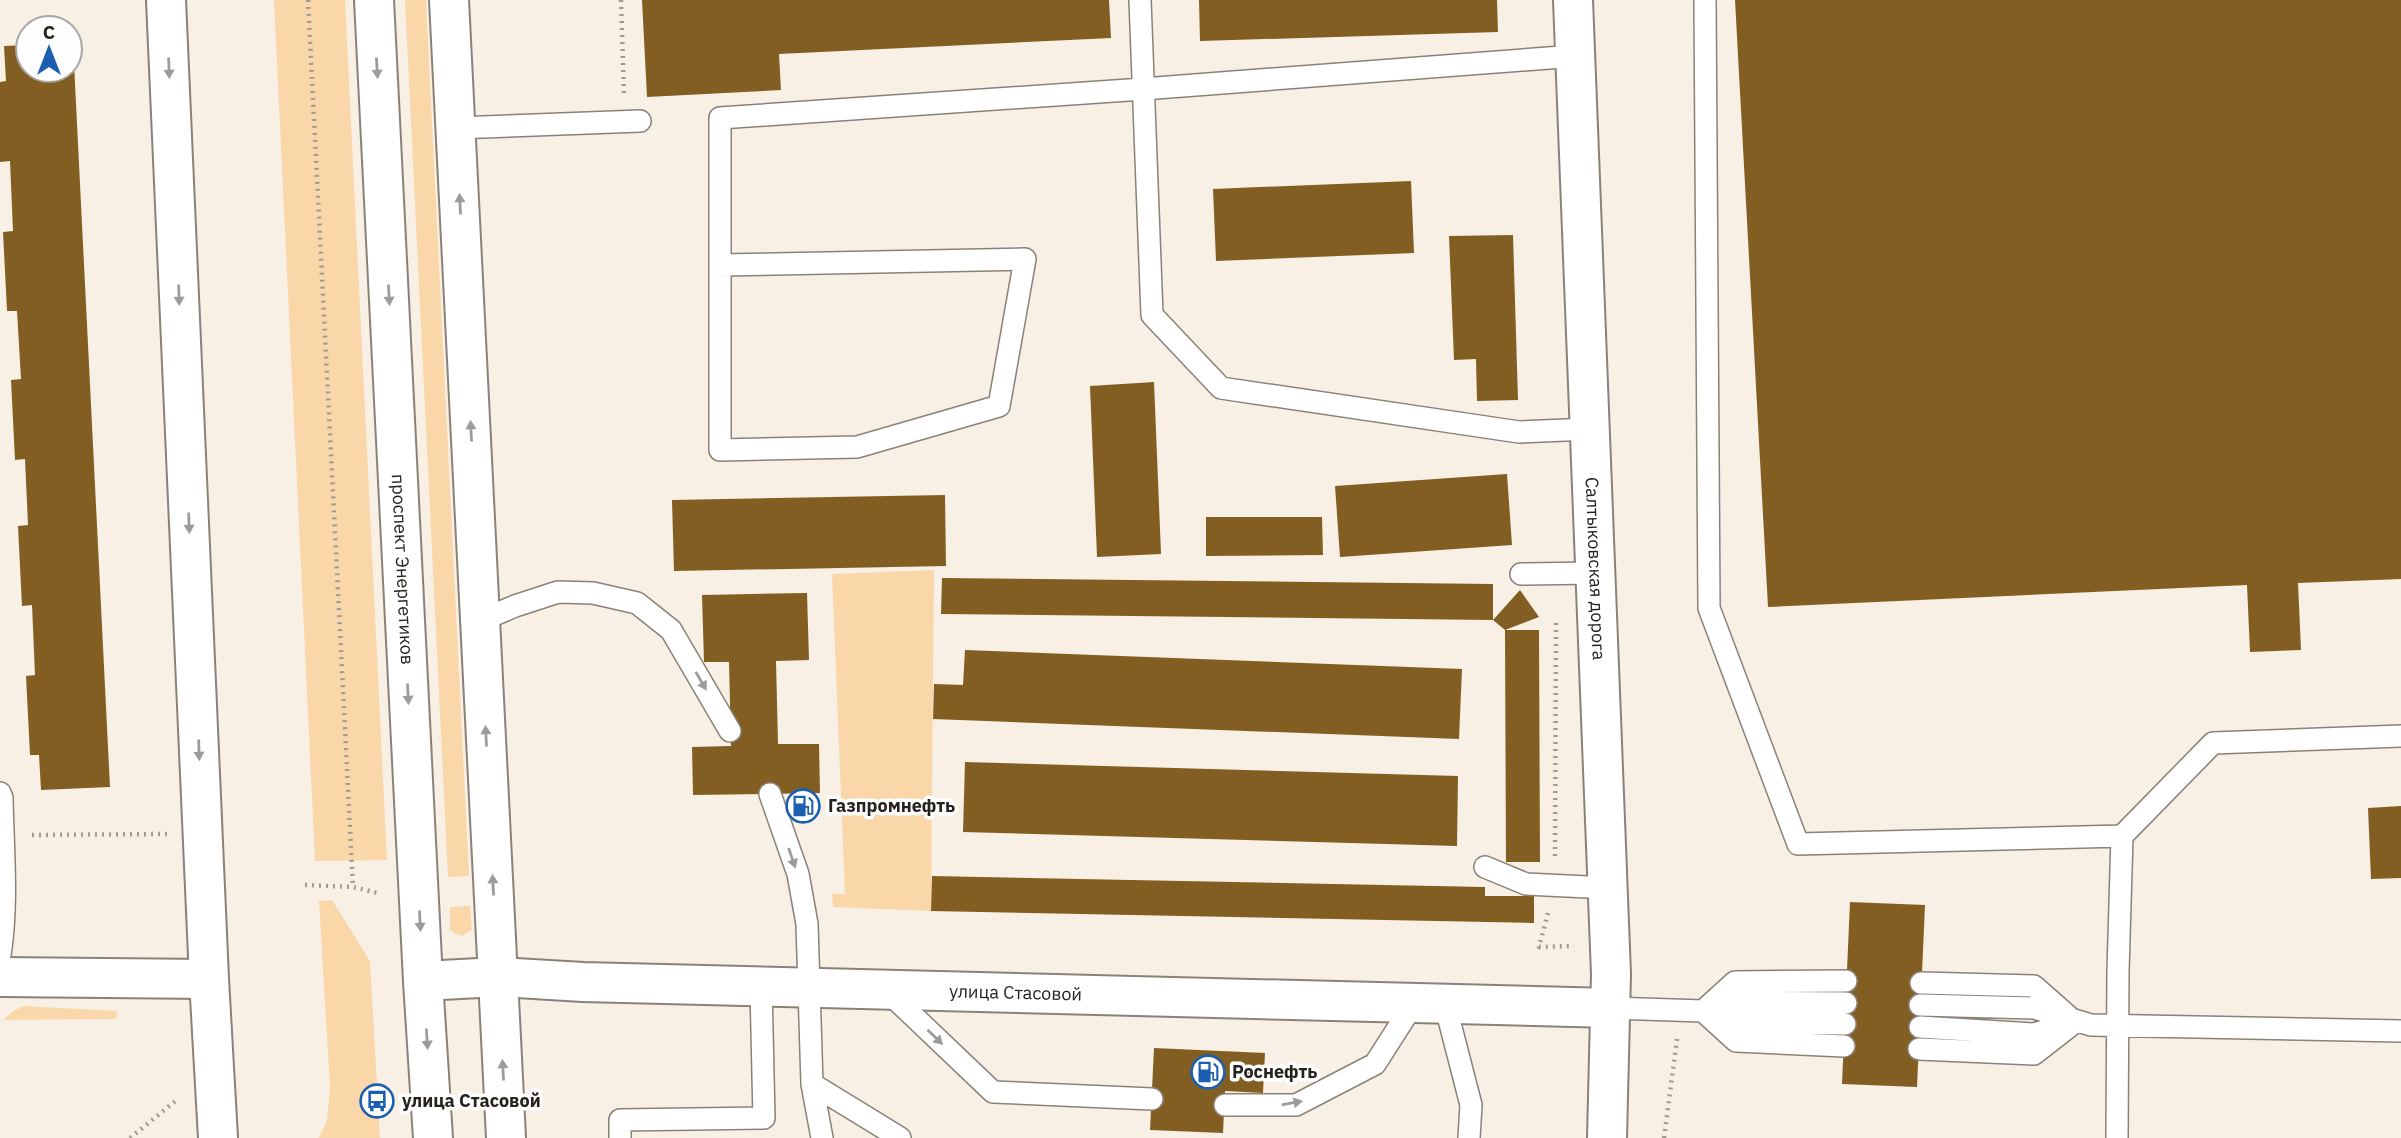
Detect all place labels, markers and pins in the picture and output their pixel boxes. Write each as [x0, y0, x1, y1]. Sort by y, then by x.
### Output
fuel station icon: Газпромнефть [784, 787, 822, 825]
place label: Газпромнефть [828, 794, 955, 817]
fuel station icon: Роснефть [1189, 1053, 1227, 1091]
place label: Роснефть [1232, 1060, 1317, 1083]
bus stop icon: улица Стасовой [358, 1082, 396, 1120]
place label: улица Стасовой [402, 1089, 541, 1112]

